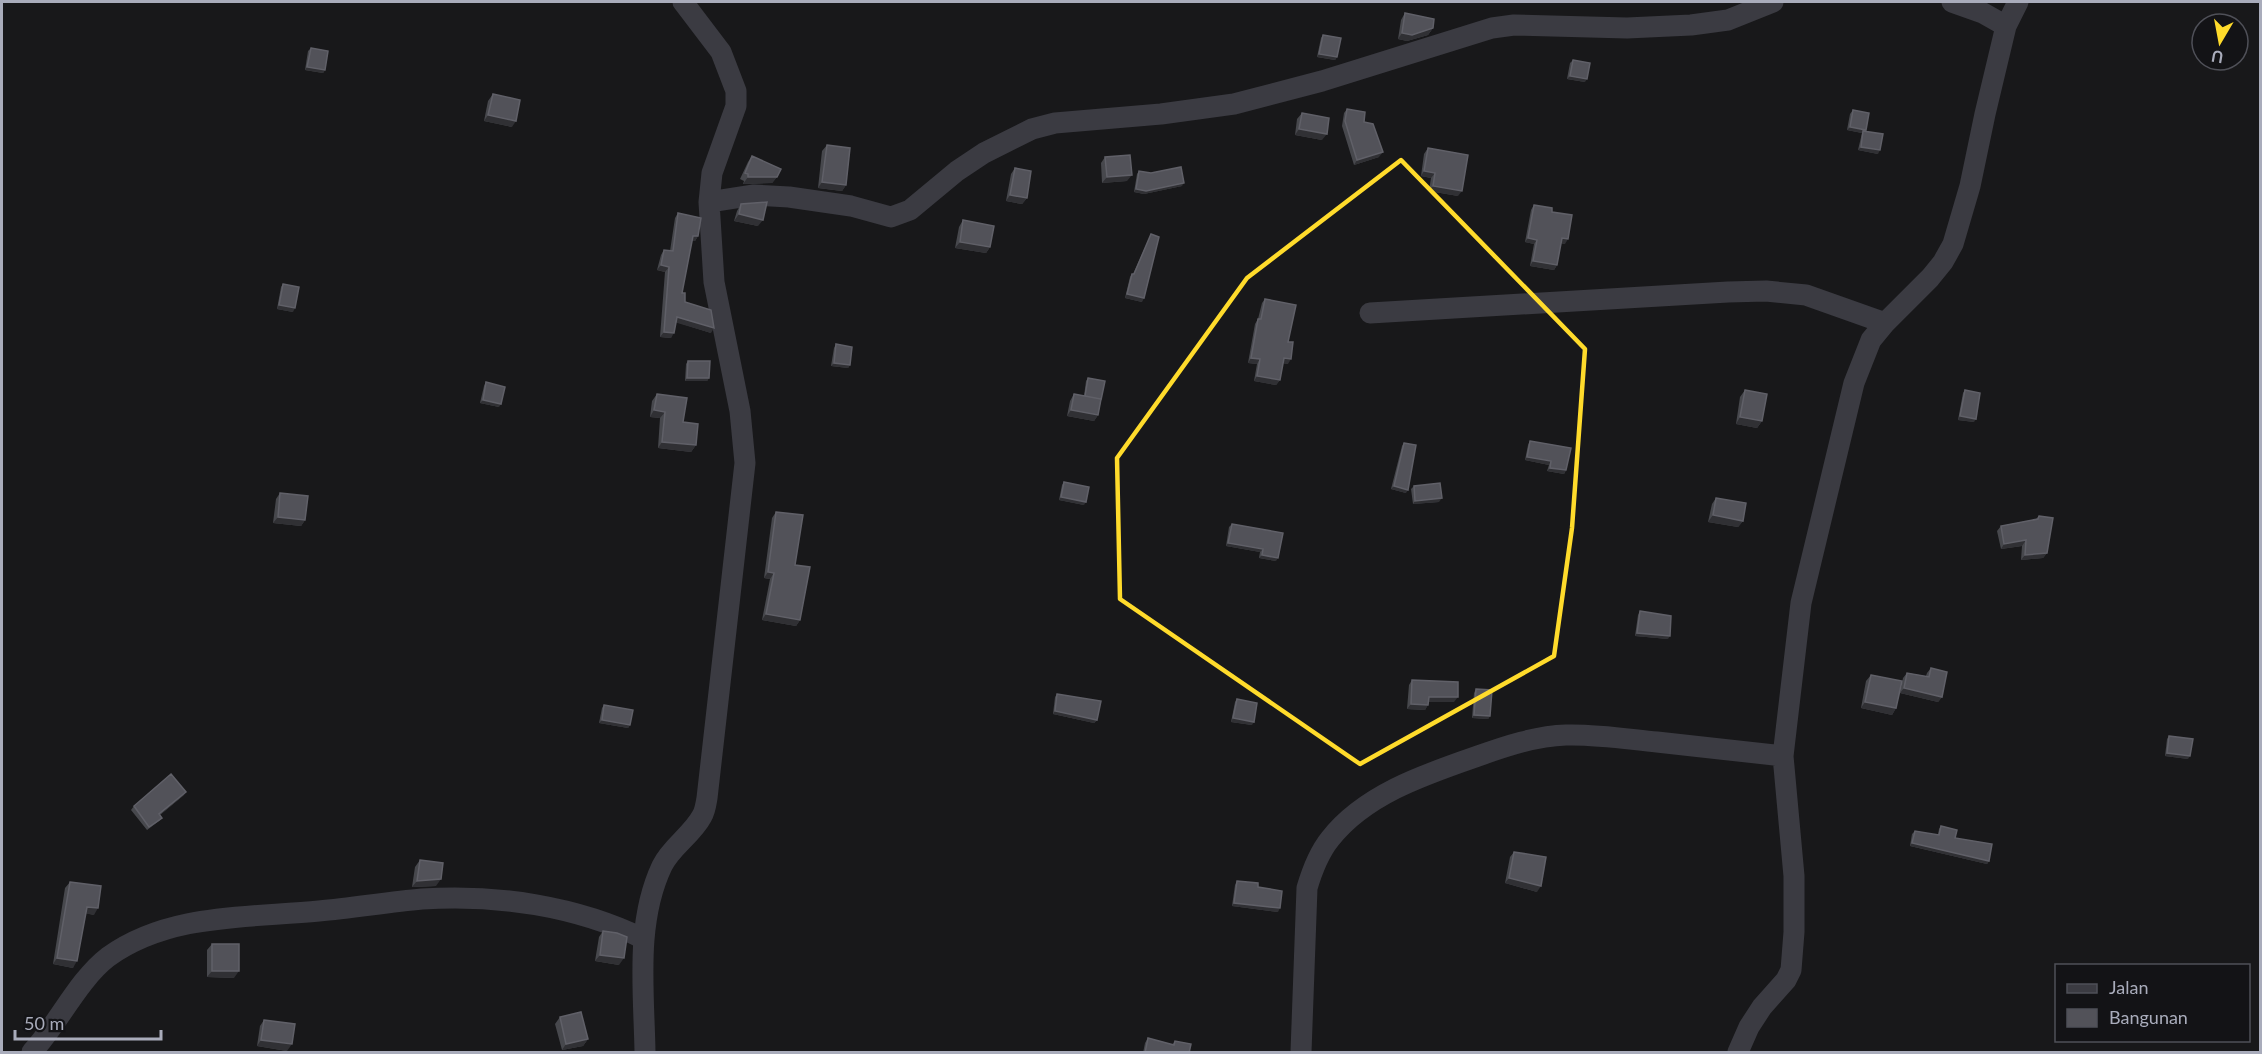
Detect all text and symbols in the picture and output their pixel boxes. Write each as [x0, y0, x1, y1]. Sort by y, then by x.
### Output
north arrow [2190, 12, 2250, 72]
text: U [2210, 47, 2225, 68]
legend [2055, 964, 2250, 1042]
text: Jalan [2109, 976, 2148, 998]
scale bar [15, 1003, 160, 1041]
text: Bangunan [2109, 1006, 2188, 1028]
text: 50 m [24, 1012, 64, 1034]

